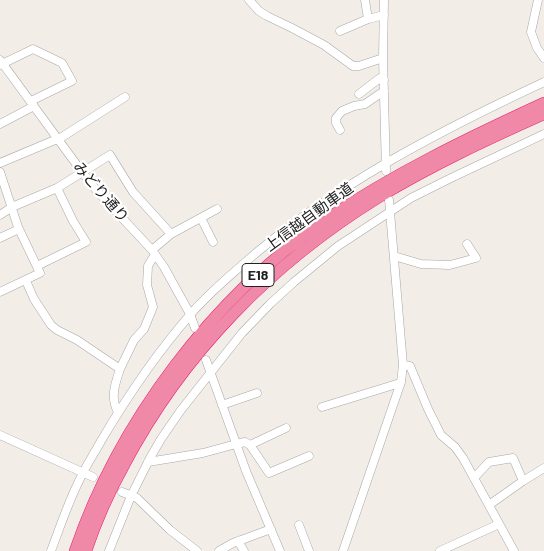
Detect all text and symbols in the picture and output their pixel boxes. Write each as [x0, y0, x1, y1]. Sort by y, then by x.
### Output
street label: みどり通り [70, 158, 132, 226]
street label: 上信越自動車道 [261, 179, 357, 255]
road number: E18 [242, 264, 274, 286]

